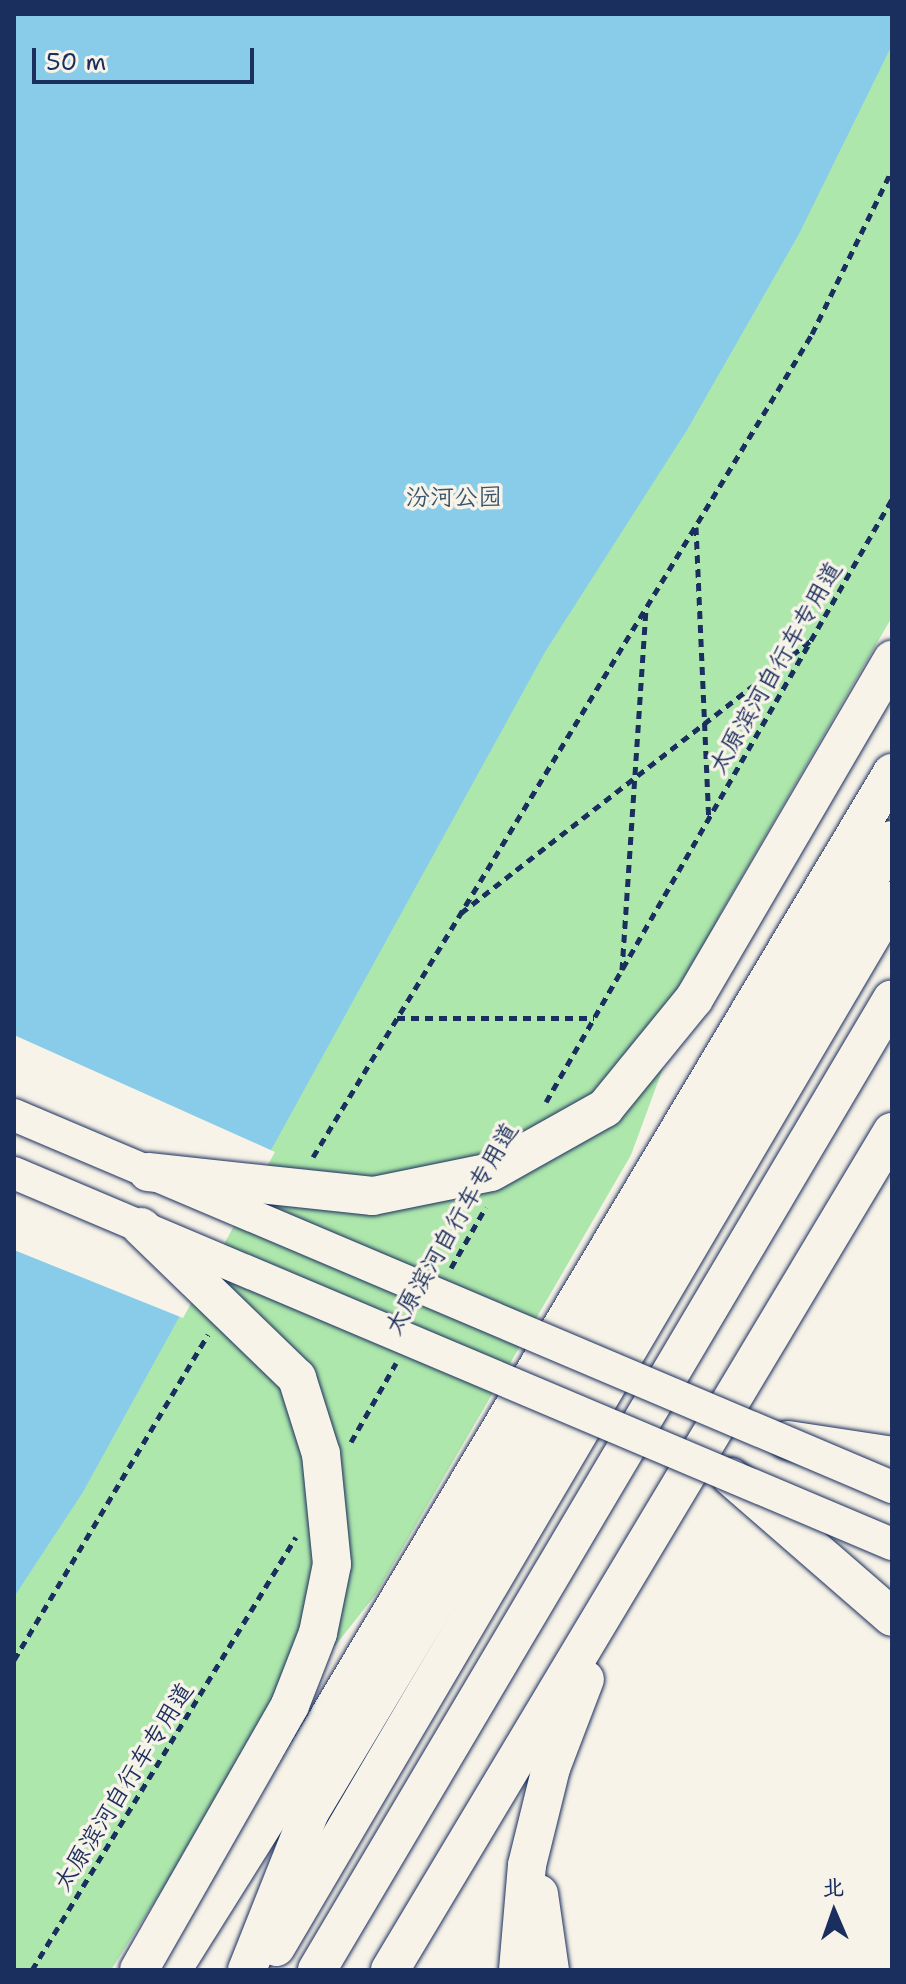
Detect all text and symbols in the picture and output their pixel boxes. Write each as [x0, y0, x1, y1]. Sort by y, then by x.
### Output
scale bar [36, 32, 258, 82]
text: 50 m [46, 46, 106, 78]
park label: 汾河公园 [406, 484, 502, 512]
street label: 太原滨河自行车专用道 [704, 557, 848, 779]
street label: 太原滨河自行车专用道 [380, 1118, 524, 1340]
street label: 太原滨河自行车专用道 [48, 1678, 200, 1896]
north arrow [794, 1872, 874, 1952]
text: 北 [822, 1873, 845, 1902]

